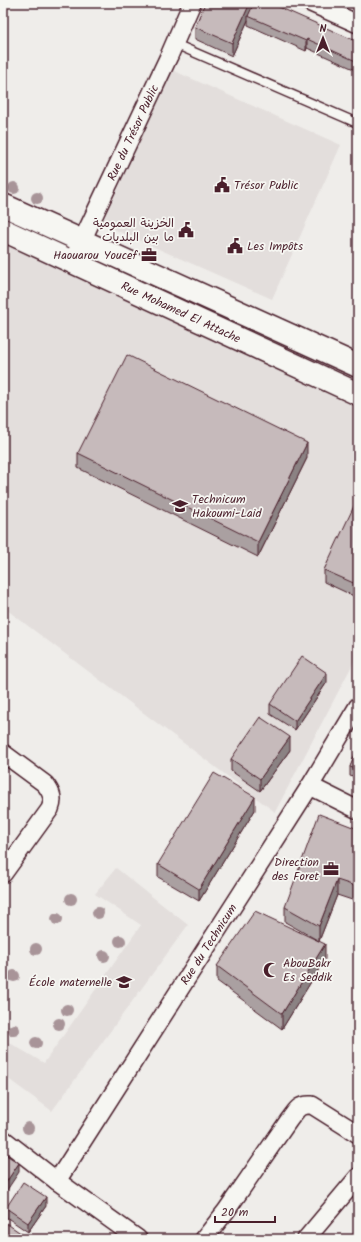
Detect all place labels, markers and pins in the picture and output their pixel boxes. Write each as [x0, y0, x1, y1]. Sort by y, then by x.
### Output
public building icon: Trésor Public [213, 176, 231, 194]
place label: Trésor Public [234, 176, 299, 195]
place label: الخزينة العمومية ما بين البلديات [93, 214, 174, 247]
public building icon: الخزينة العمومية ما بين البلديات [177, 221, 195, 239]
public building icon: Les Impôts [226, 237, 244, 255]
place label: Les Impôts [247, 237, 303, 256]
place label: Haouarou Youcef [53, 246, 138, 265]
office icon: Haouarou Youcef [140, 246, 158, 264]
place label: Technicum Hakoumi-Laid [192, 490, 262, 523]
school or university icon: Technicum Hakoumi-Laid [171, 497, 189, 515]
place label: Direction des Foret [272, 853, 319, 886]
office icon: Direction des Foret [322, 860, 340, 878]
place label: AbouBakr Es Seddik [283, 954, 333, 987]
mosque icon: AbouBakr Es Seddik [262, 961, 280, 979]
place label: École maternelle [29, 973, 113, 992]
school or university icon: École maternelle [115, 973, 133, 991]

